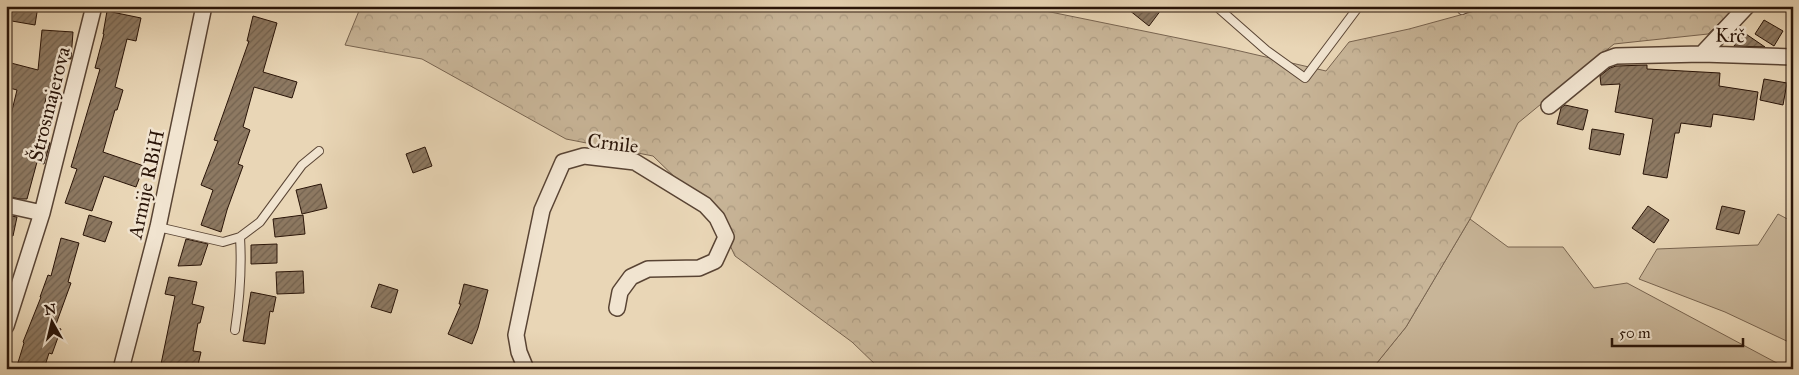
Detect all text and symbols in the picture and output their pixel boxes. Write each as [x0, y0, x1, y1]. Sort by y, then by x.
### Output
street label: Krč [1715, 22, 1745, 48]
street label: Štrosmajerova [22, 43, 75, 164]
street label: Armije RBiH [123, 127, 169, 242]
street label: Crnile [586, 128, 640, 158]
north arrow [28, 298, 78, 348]
text: N [43, 300, 57, 319]
scale bar [1612, 315, 1743, 347]
text: 50 m [1619, 324, 1651, 342]

